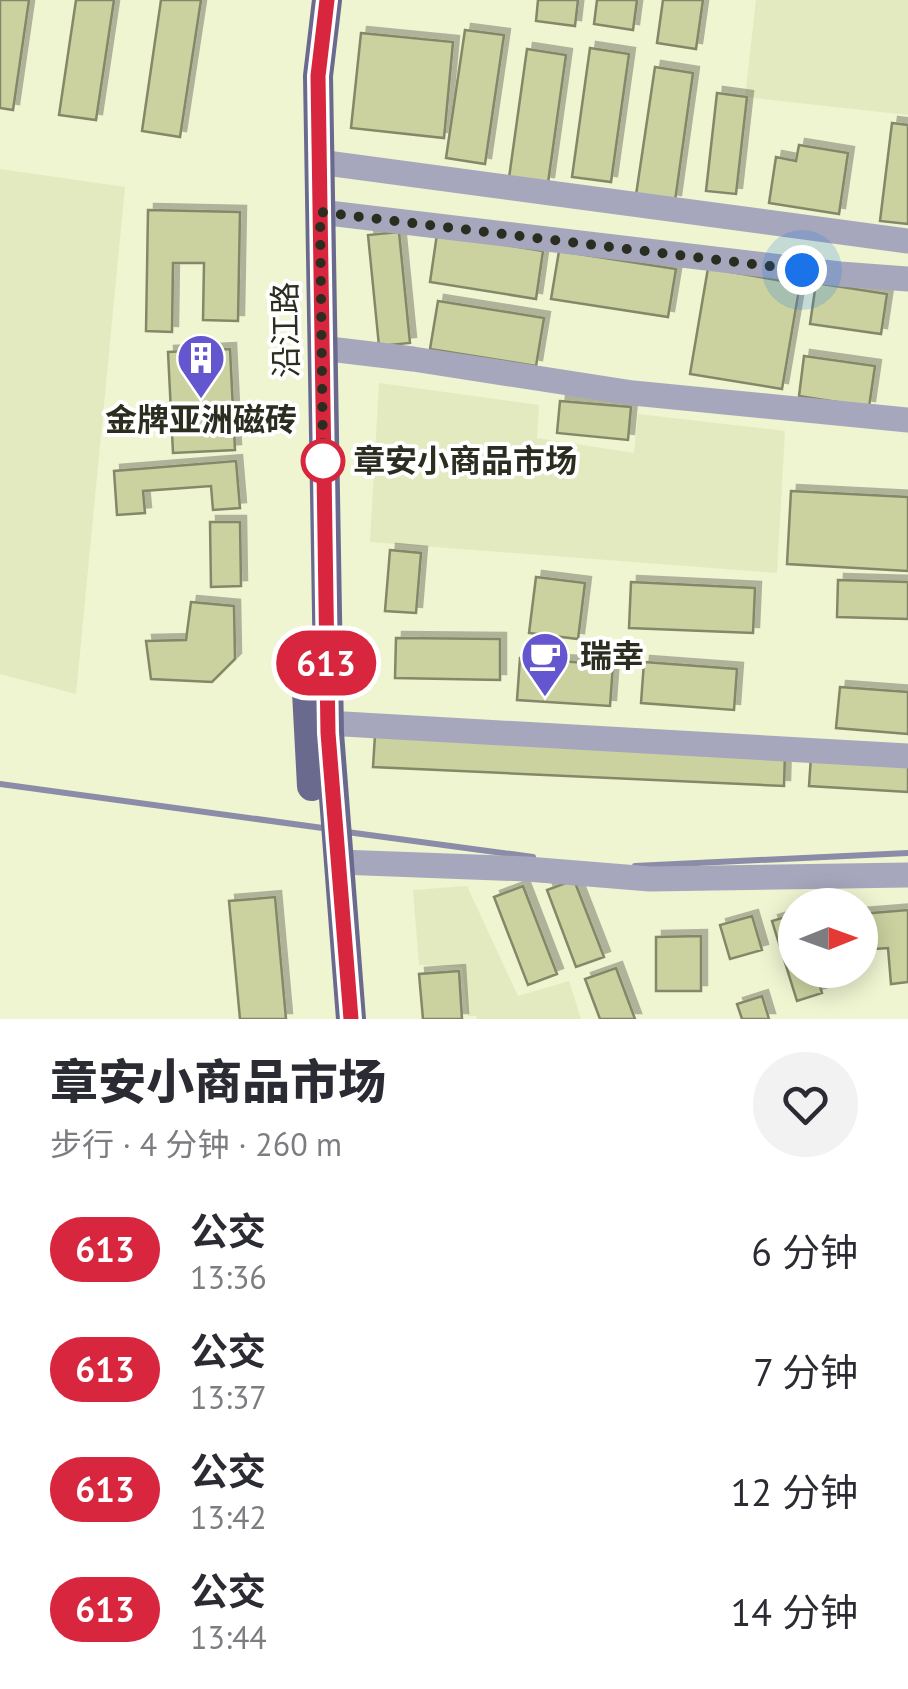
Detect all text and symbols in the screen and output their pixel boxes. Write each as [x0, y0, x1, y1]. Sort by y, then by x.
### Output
your location [777, 245, 827, 295]
street label: 沿江路 [263, 282, 307, 378]
building icon: 金牌亚洲磁砖 [175, 332, 227, 400]
place label: 金牌亚洲磁砖 [105, 398, 297, 440]
place label: 章安小商品市场 [353, 439, 577, 481]
marker: 章安小商品市场 [302, 440, 344, 482]
line badge: 613 [268, 630, 384, 696]
cafe icon: 瑞幸 [519, 630, 571, 698]
place label: 瑞幸 [580, 634, 644, 676]
text: 613 [296, 640, 356, 686]
north arrow [778, 888, 878, 988]
map controls [778, 888, 878, 988]
text: 章安小商品市场 [50, 1050, 386, 1112]
button: heart [753, 1052, 858, 1157]
text: 步行 · 4 分钟 · 260 m [50, 1123, 342, 1165]
text: 公交 [190, 1206, 266, 1255]
text: 613 [75, 1226, 135, 1272]
text: 6 分钟 [751, 1227, 858, 1276]
text: 13:36 [190, 1256, 267, 1298]
text: 公交 [190, 1326, 266, 1375]
text: 613 [75, 1346, 135, 1392]
text: 7 分钟 [753, 1347, 858, 1396]
text: 13:37 [190, 1376, 267, 1418]
text: 公交 [190, 1446, 266, 1495]
text: 613 [75, 1466, 135, 1512]
text: 12 分钟 [730, 1467, 858, 1516]
text: 13:42 [190, 1496, 267, 1538]
text: 公交 [190, 1566, 266, 1615]
text: 613 [75, 1586, 135, 1632]
text: 14 分钟 [730, 1587, 858, 1636]
text: 13:44 [190, 1616, 267, 1658]

